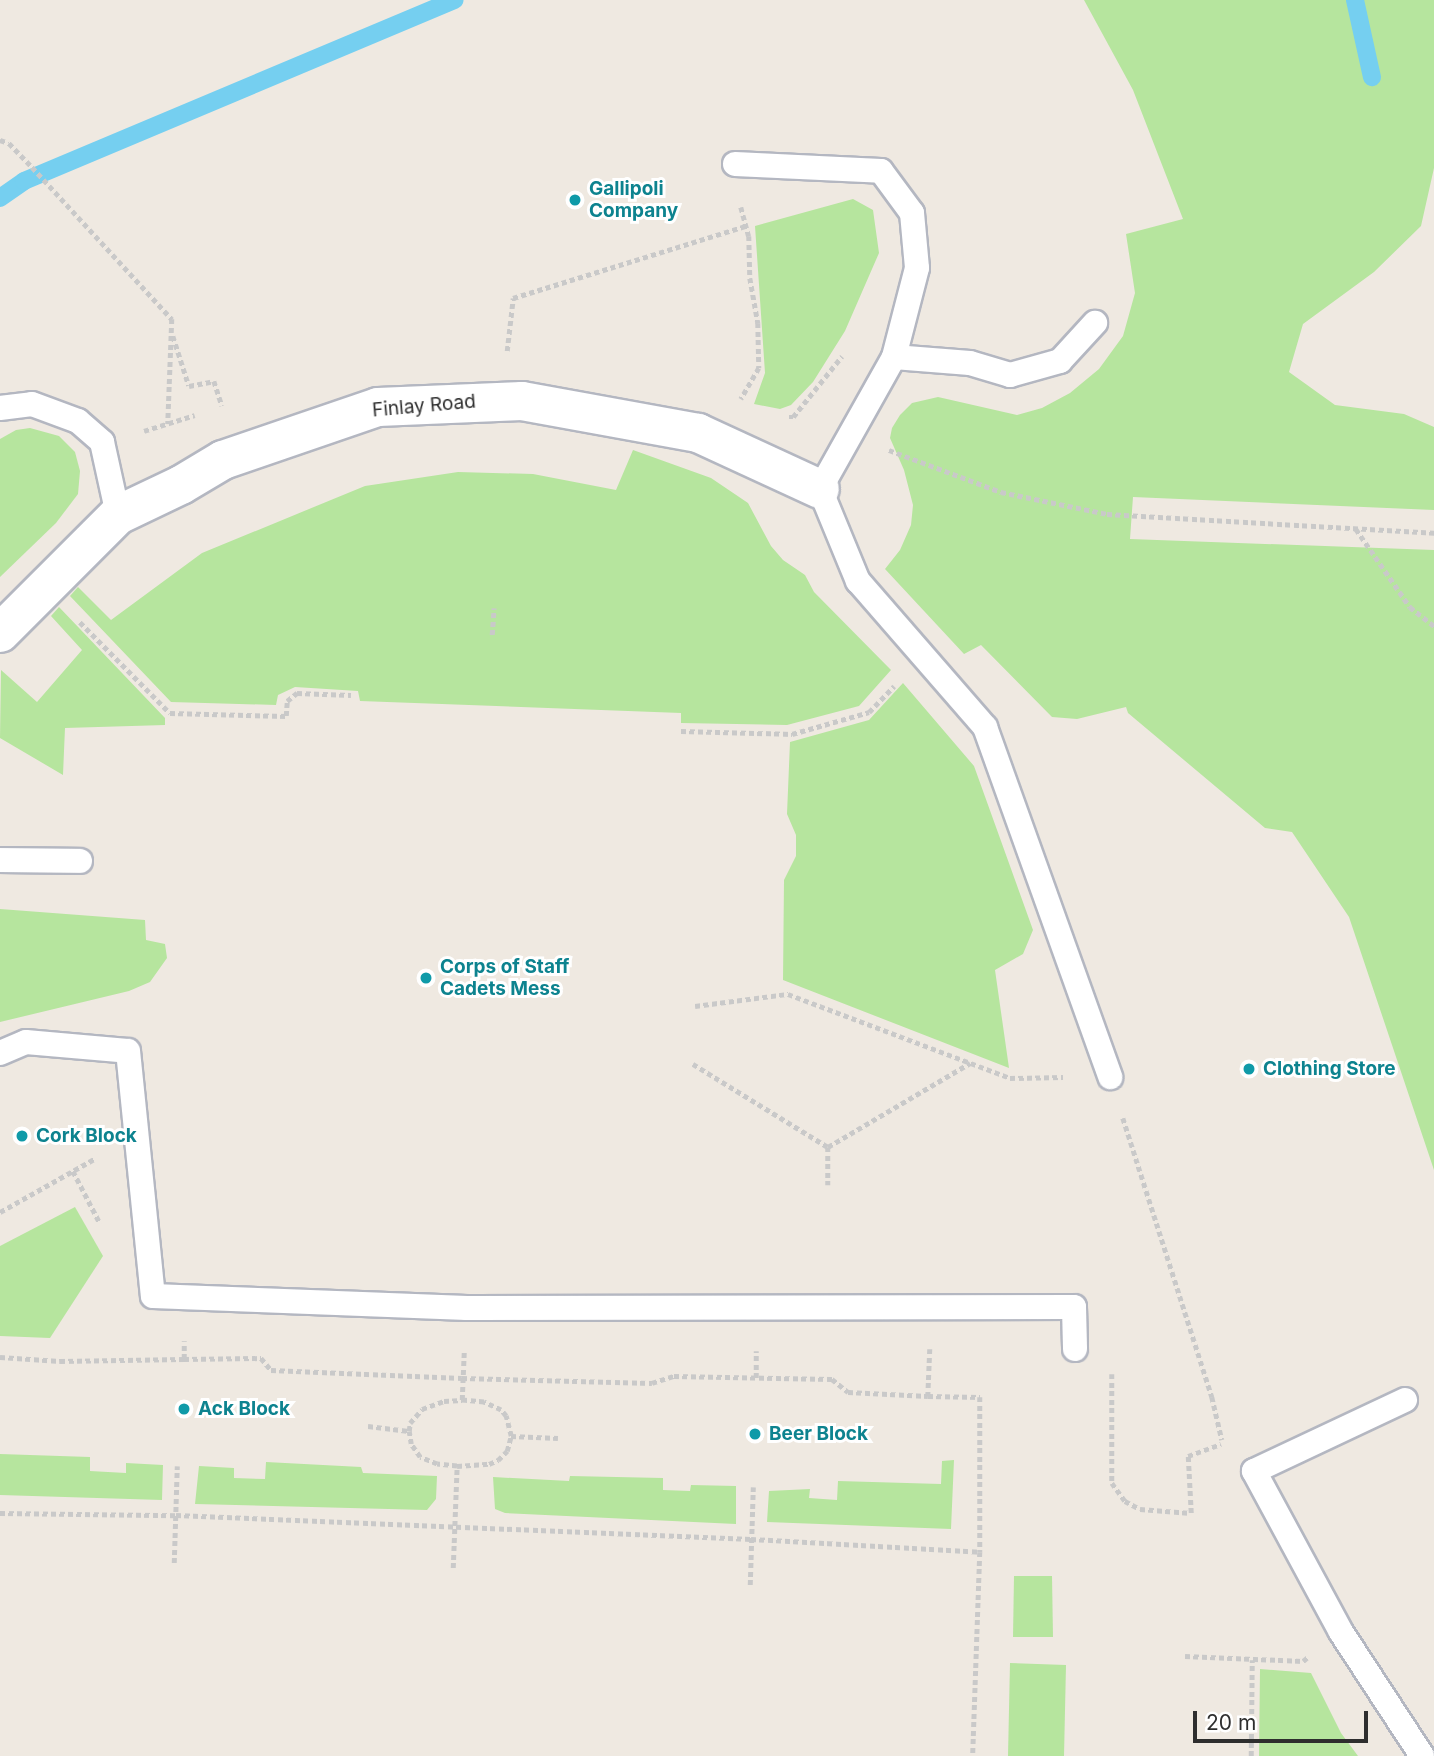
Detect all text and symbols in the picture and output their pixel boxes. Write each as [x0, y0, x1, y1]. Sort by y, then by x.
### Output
place label: Gallipoli Company [589, 178, 678, 222]
marker: Gallipoli Company [567, 192, 583, 208]
street label: Finlay Road [371, 390, 477, 422]
place label: Corps of Staff Cadets Mess [440, 956, 569, 1000]
marker: Corps of Staff Cadets Mess [418, 970, 434, 986]
place label: Clothing Store [1263, 1058, 1396, 1080]
marker: Clothing Store [1241, 1061, 1257, 1077]
place label: Cork Block [36, 1125, 137, 1147]
marker: Cork Block [14, 1128, 30, 1144]
place label: Ack Block [198, 1398, 290, 1420]
marker: Ack Block [176, 1401, 192, 1417]
place label: Beer Block [769, 1423, 868, 1445]
marker: Beer Block [747, 1426, 763, 1442]
scale bar [1196, 1696, 1371, 1740]
text: 20 m [1206, 1710, 1256, 1735]

